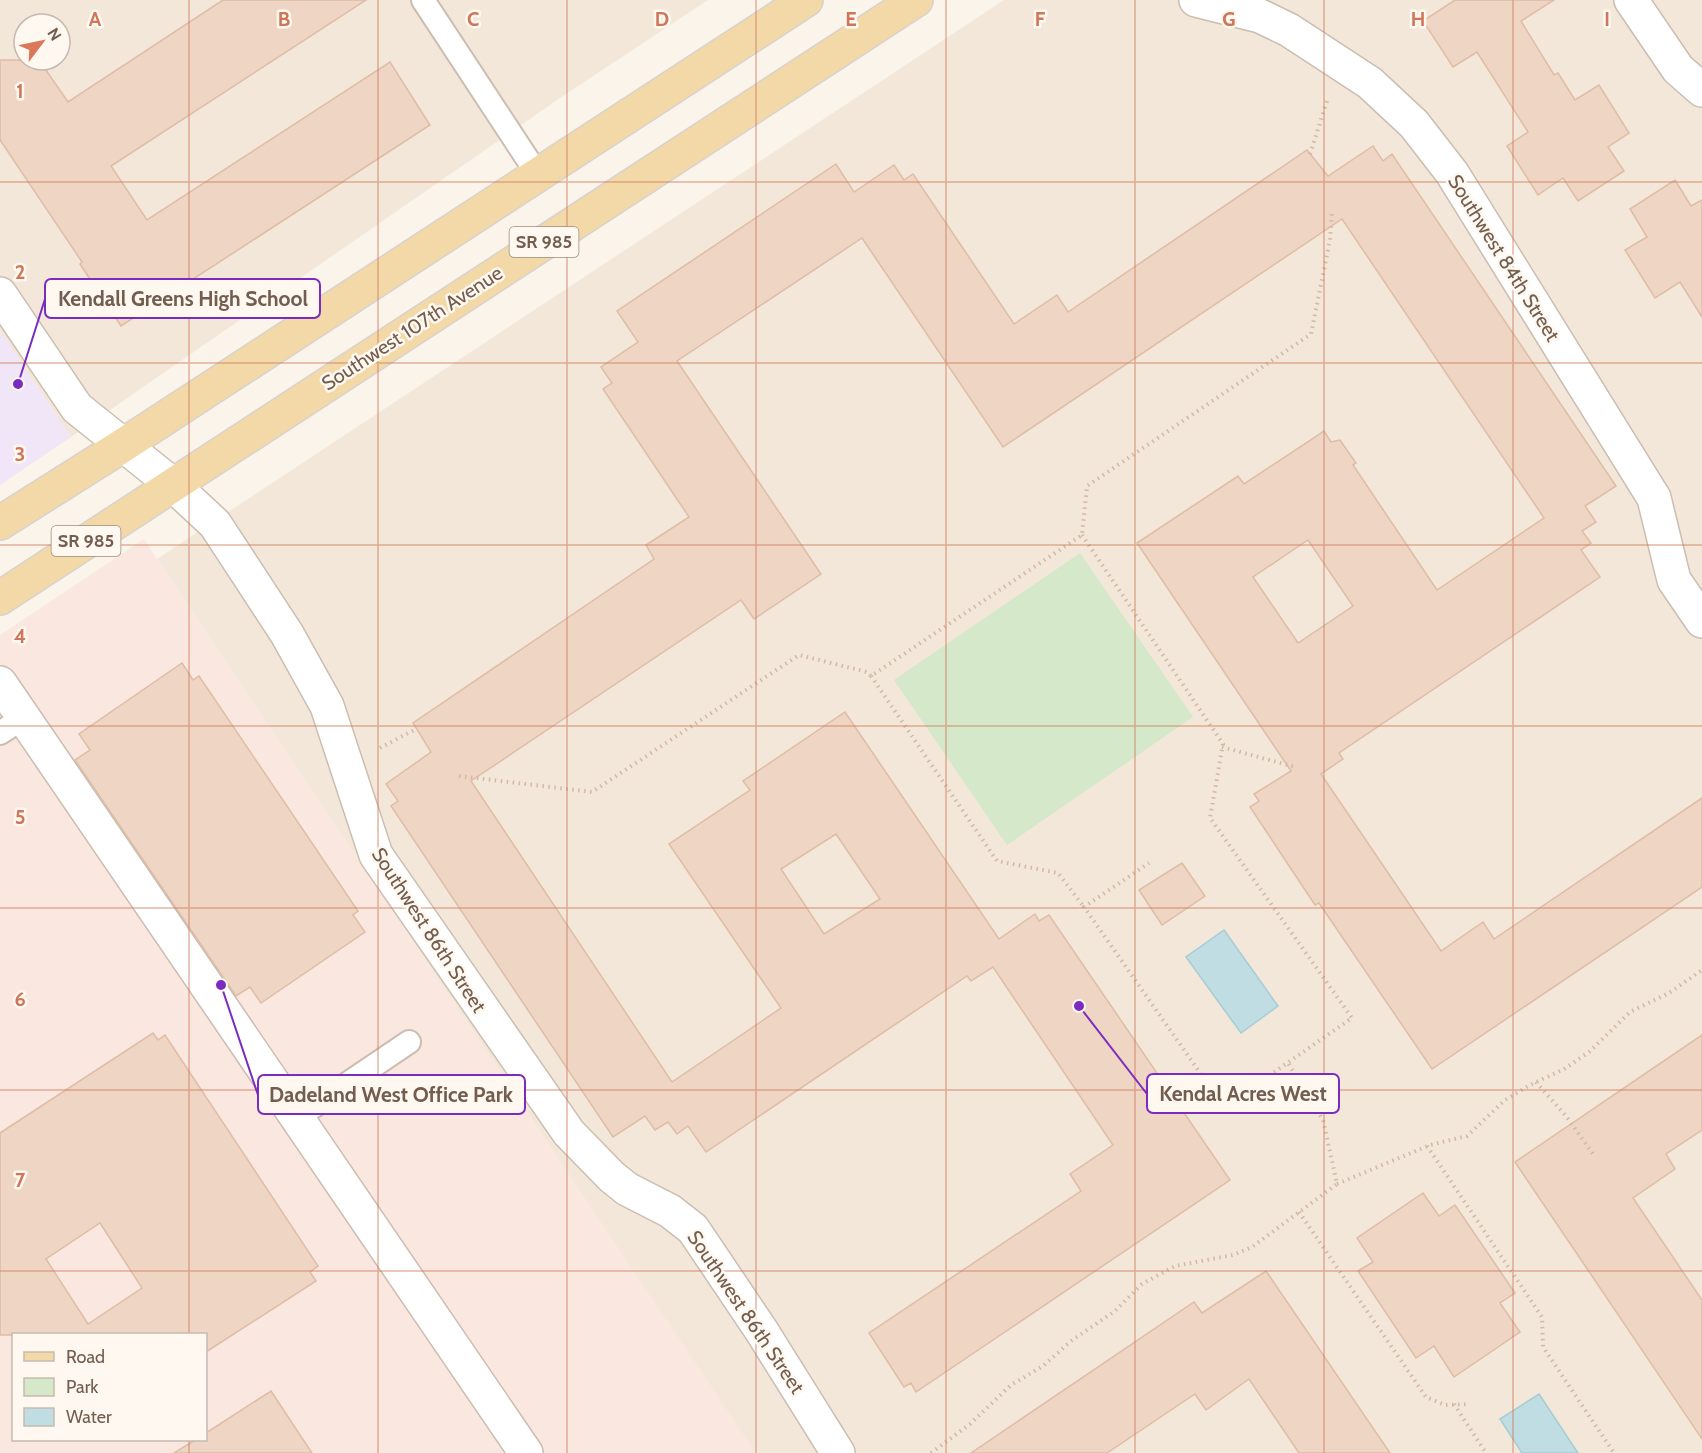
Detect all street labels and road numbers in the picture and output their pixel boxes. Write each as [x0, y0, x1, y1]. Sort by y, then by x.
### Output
street label: Southwest 84th Street [1443, 170, 1565, 346]
road number: SR 985 [510, 227, 578, 257]
street label: Southwest 107th Avenue [317, 261, 507, 395]
road number: SR 985 [52, 526, 121, 556]
street label: Southwest 86th Street [367, 843, 491, 1017]
street label: Southwest 86th Street [682, 1226, 810, 1398]

